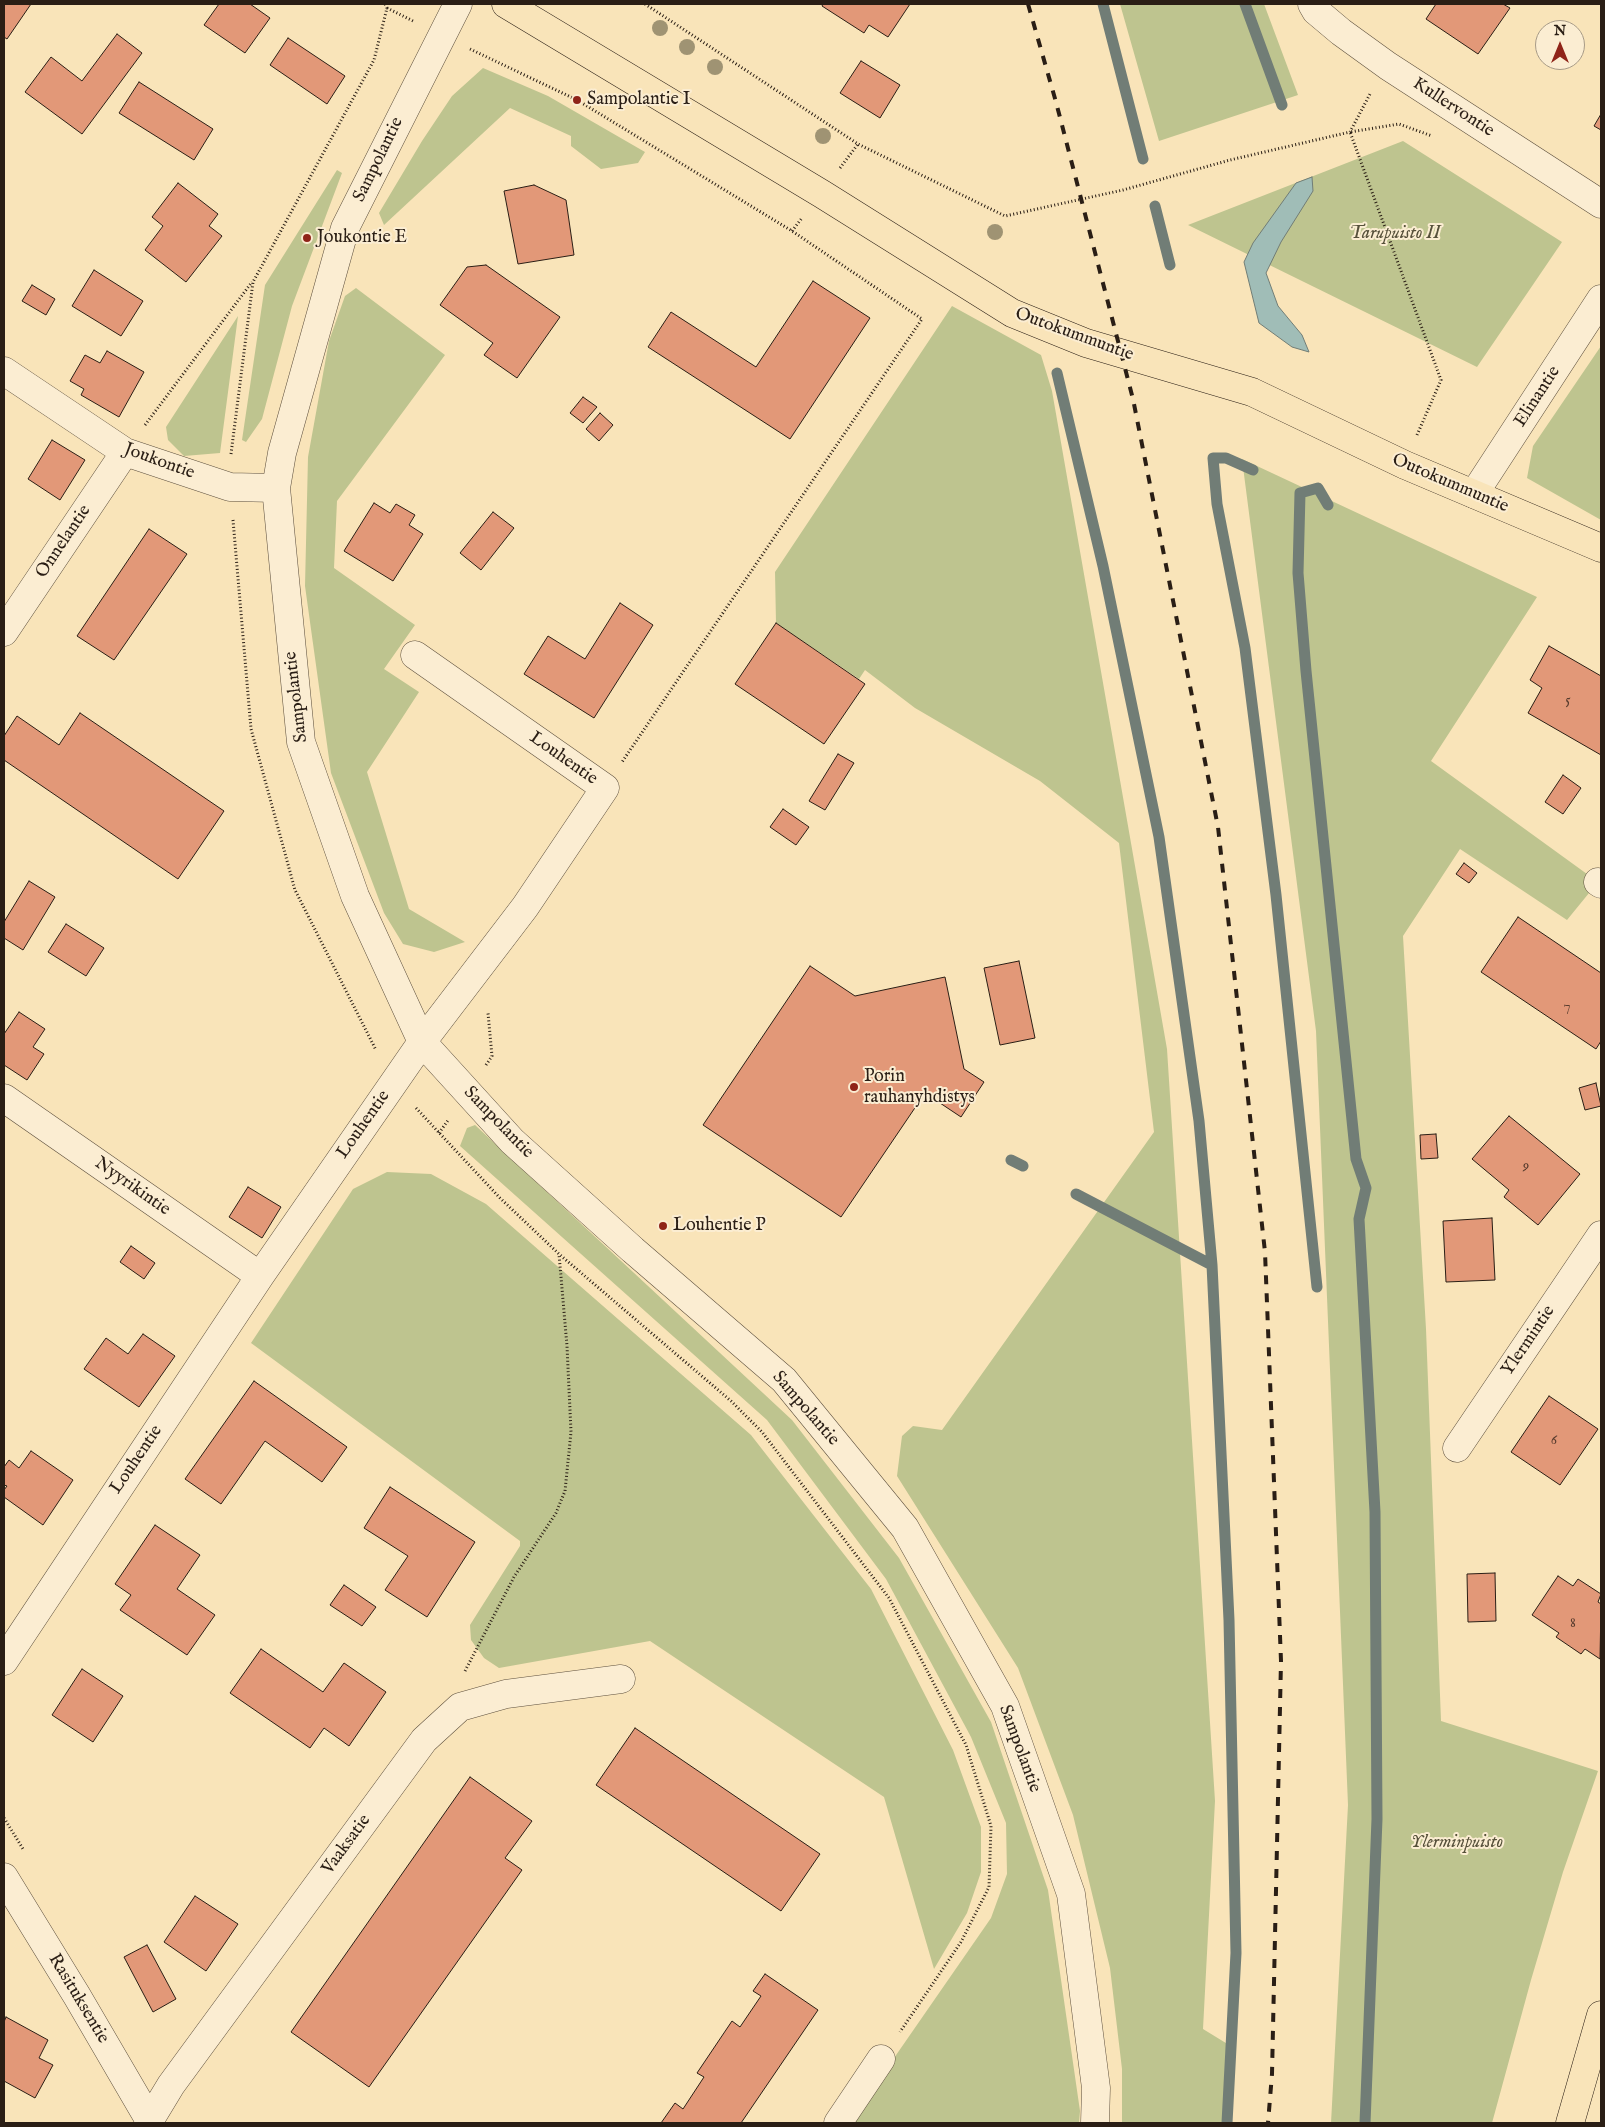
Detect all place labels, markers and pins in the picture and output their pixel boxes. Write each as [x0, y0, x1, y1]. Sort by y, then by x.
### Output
place label: Sampolantie I [587, 89, 690, 111]
marker: Sampolantie I [571, 94, 583, 106]
place label: Joukontie E [317, 227, 407, 249]
marker: Joukontie E [301, 232, 313, 244]
place label: Porin rauhanyhdistys [864, 1066, 975, 1108]
marker: Porin rauhanyhdistys [848, 1081, 860, 1093]
place label: Louhentie P [673, 1215, 766, 1237]
marker: Louhentie P [657, 1220, 669, 1232]

